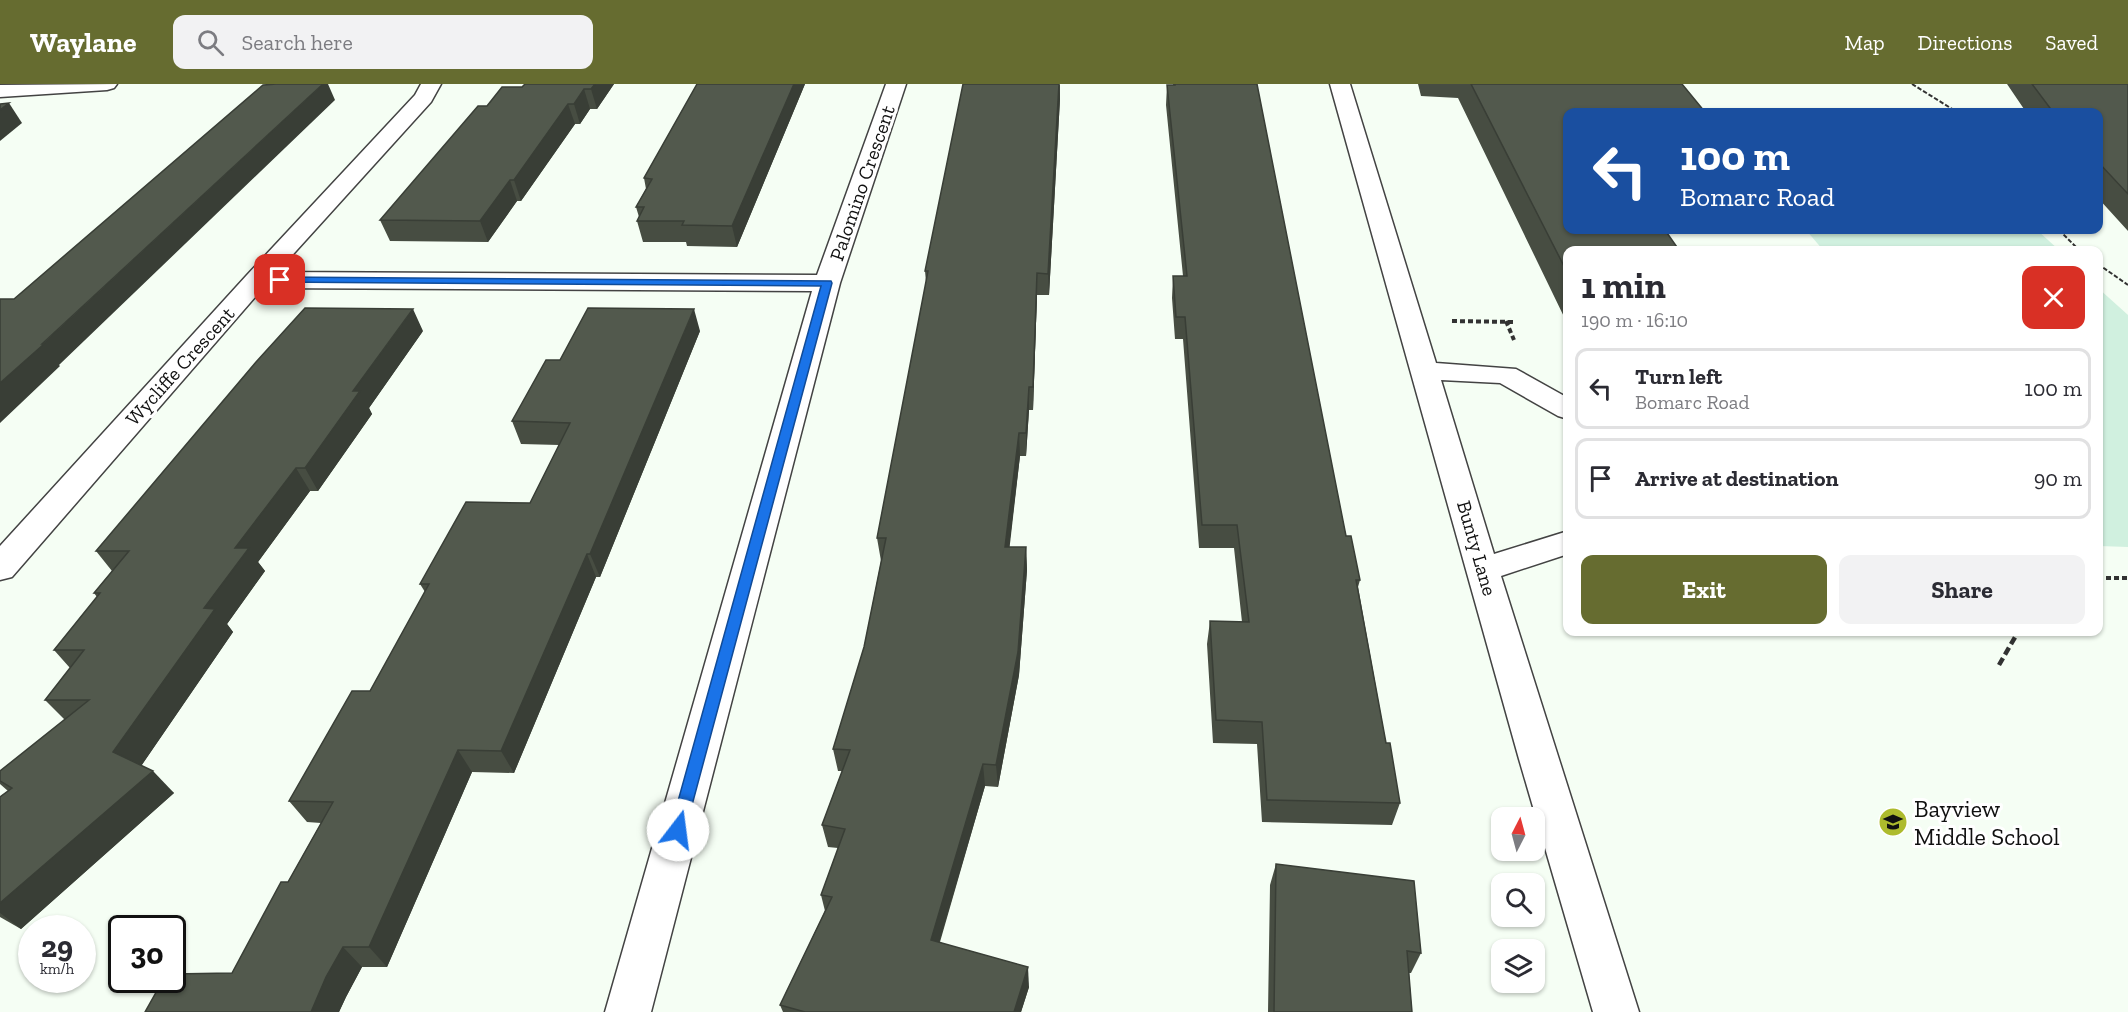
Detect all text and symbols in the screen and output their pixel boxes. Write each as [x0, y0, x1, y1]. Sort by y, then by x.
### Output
search box [173, 15, 593, 69]
text: Waylane [30, 26, 137, 59]
icon: search [194, 26, 227, 59]
text: Search here [242, 29, 353, 56]
text: Map [1845, 30, 1885, 55]
text: Directions [1918, 30, 2012, 55]
text: Saved [2045, 30, 2098, 55]
street label: Palomino Crescent [824, 102, 900, 264]
text: 100 m [1680, 130, 1790, 181]
icon: left [1581, 132, 1659, 210]
text: Bomarc Road [1680, 181, 1835, 213]
pin [254, 254, 305, 305]
icon: arrive [263, 263, 296, 296]
text: 1 min [1581, 264, 1666, 307]
button: close [2022, 266, 2085, 329]
street label: Wycliffe Crescent [120, 301, 240, 430]
text: 190 m · 16:10 [1581, 308, 1688, 332]
text: Turn left [1635, 363, 1722, 390]
icon: left [1584, 372, 1617, 405]
text: 100 m [2024, 375, 2082, 402]
text: Bomarc Road [1635, 390, 1749, 414]
icon: arrive [1584, 462, 1617, 495]
text: Arrive at destination [1635, 465, 1838, 492]
text: 90 m [2034, 465, 2082, 492]
street label: Bunty Lane [1452, 498, 1502, 598]
button: Exit [1581, 555, 1827, 624]
button: Share [1839, 555, 2085, 624]
place label: Bayview Middle School [1914, 794, 2060, 851]
position arrow [646, 798, 710, 862]
school or university icon: Bayview Middle School [1877, 806, 1909, 838]
north arrow [1491, 807, 1545, 861]
map controls [1491, 807, 1545, 993]
button: search [1491, 873, 1545, 927]
speed limit sign: 30 [108, 915, 186, 993]
text: 29 [41, 929, 73, 965]
button: layers [1491, 939, 1545, 993]
text: km/h [40, 960, 74, 978]

